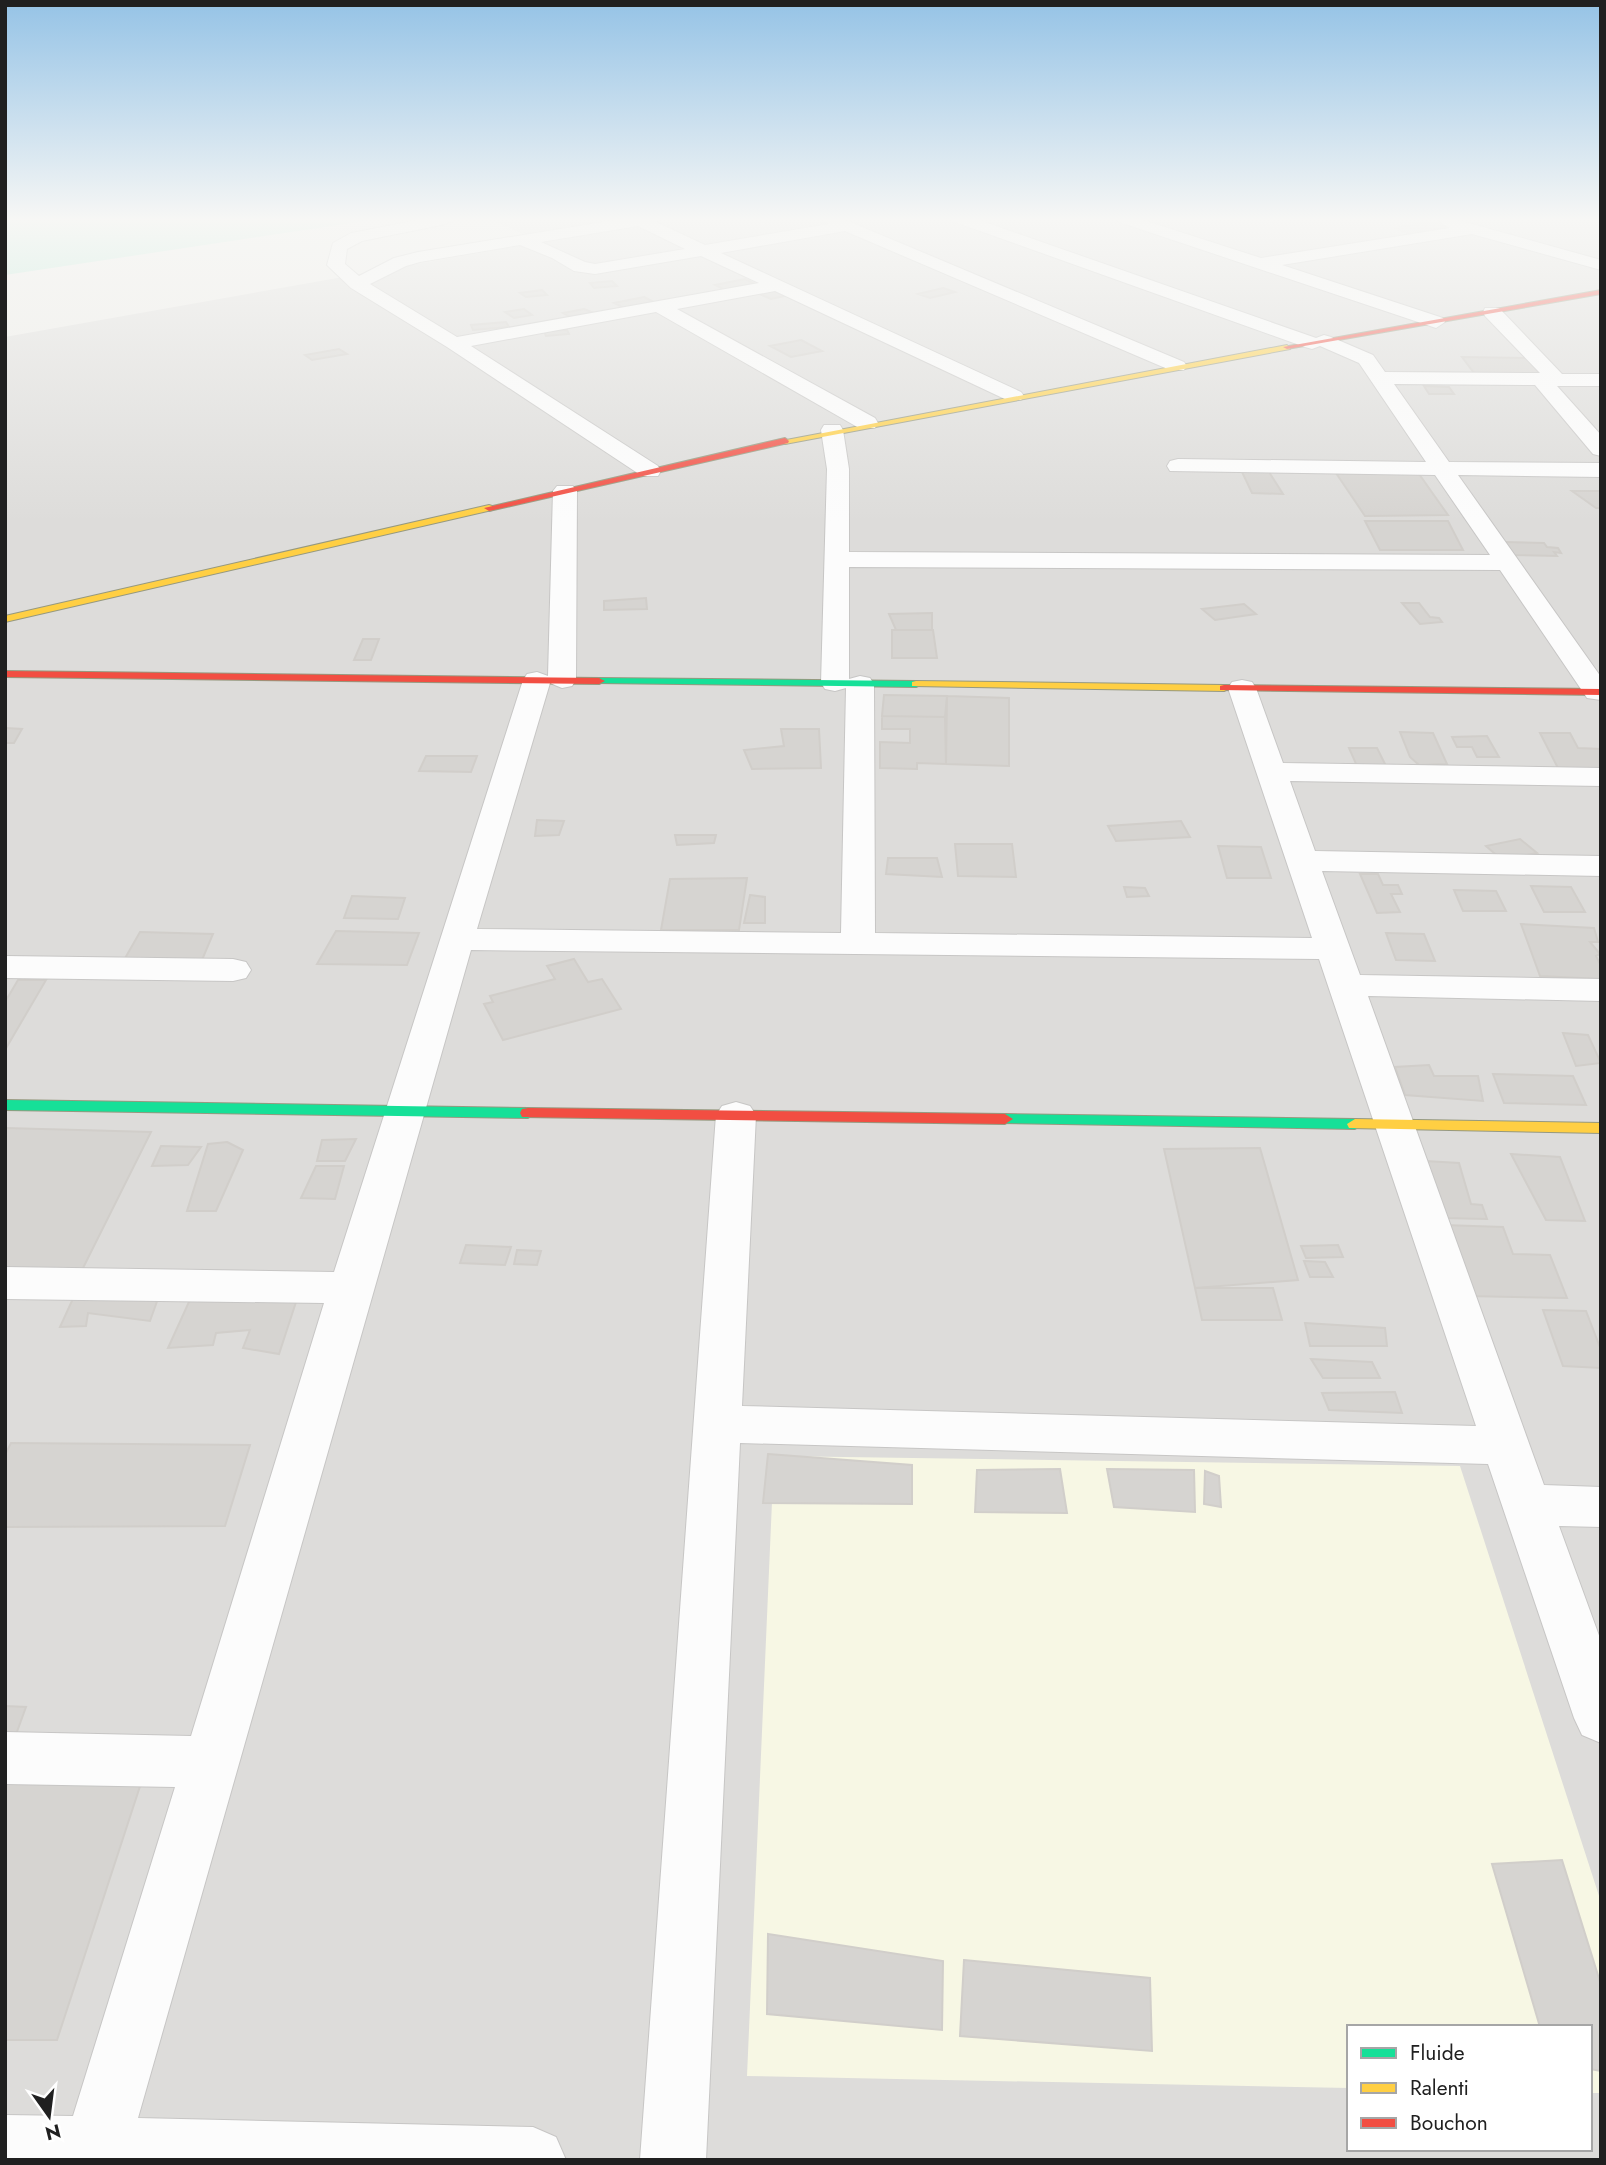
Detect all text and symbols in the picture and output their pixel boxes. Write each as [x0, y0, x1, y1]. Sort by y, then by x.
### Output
legend [1347, 2025, 1592, 2151]
text: Fluide [1410, 2038, 1465, 2068]
text: Ralenti [1410, 2073, 1469, 2103]
north arrow [14, 2081, 84, 2151]
text: Bouchon [1410, 2108, 1488, 2138]
text: N [42, 2117, 64, 2147]

